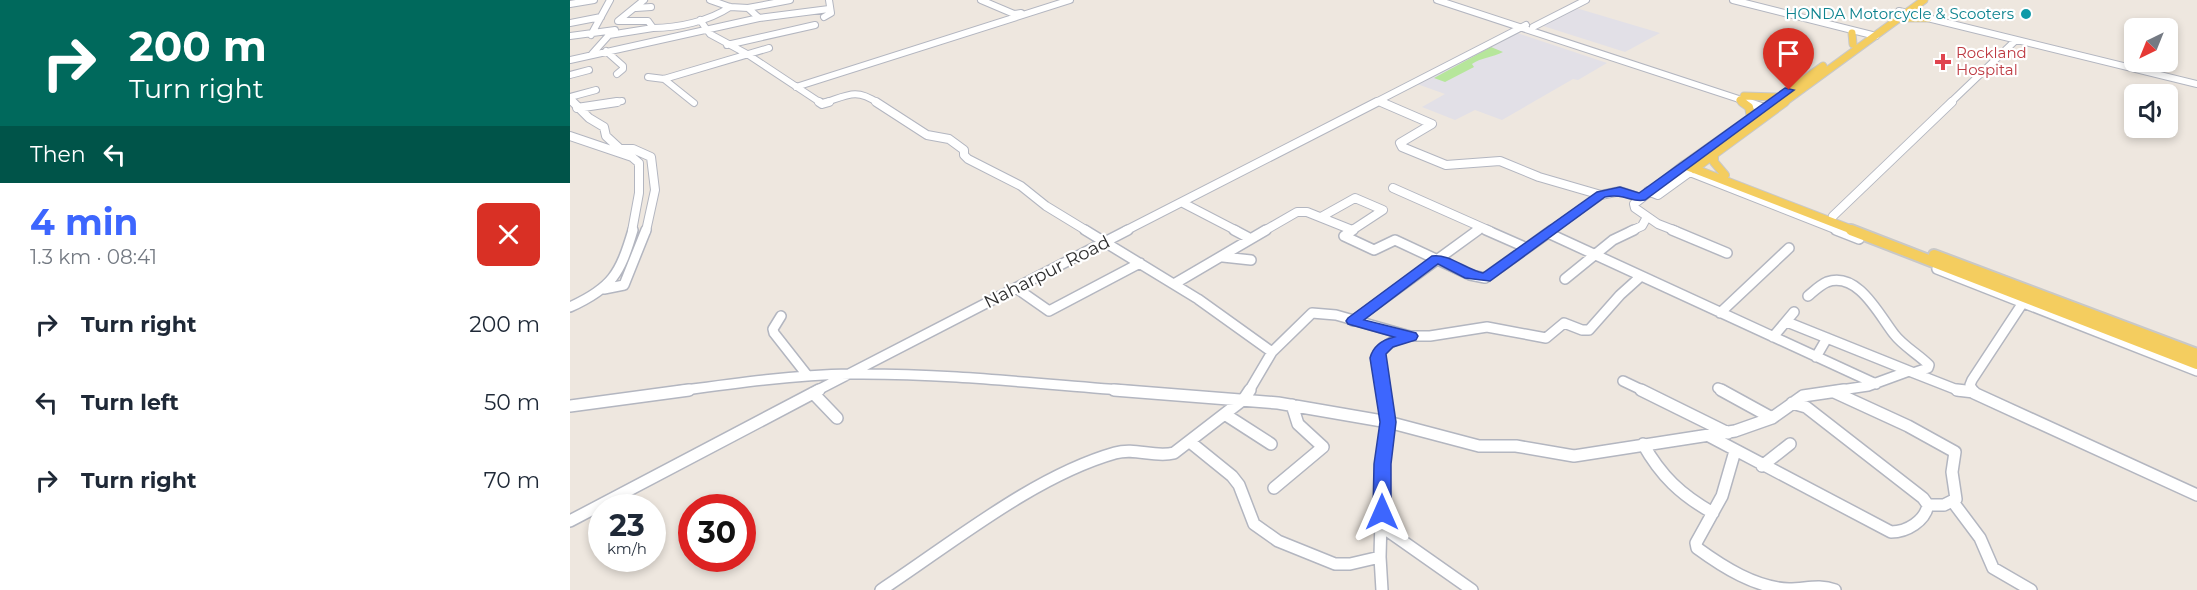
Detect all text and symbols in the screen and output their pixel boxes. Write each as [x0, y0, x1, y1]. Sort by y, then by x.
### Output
place label: HONDA Motorcycle & Scooters [1785, 4, 2014, 23]
marker: HONDA Motorcycle & Scooters [2019, 7, 2033, 21]
north arrow [2124, 18, 2178, 72]
map controls [2124, 18, 2178, 138]
text: 200 m [129, 20, 267, 72]
icon: right [30, 24, 108, 102]
pin [1763, 28, 1814, 90]
icon: arrive [1772, 37, 1805, 70]
place label: Rockland Hospital [1956, 43, 2027, 79]
marker: Rockland Hospital [1934, 53, 1952, 71]
text: Turn right [129, 72, 264, 105]
button: sound [2124, 84, 2178, 138]
icon: left [98, 138, 131, 171]
text: Then [30, 141, 86, 168]
text: 4 min [30, 200, 138, 244]
button: close [477, 203, 540, 266]
street label: Naharpur Road [980, 231, 1114, 313]
text: 1.3 km · 08:41 [30, 245, 157, 269]
icon: right [30, 308, 63, 341]
text: Turn right [81, 311, 196, 338]
text: 200 m [469, 311, 540, 338]
icon: left [30, 386, 63, 419]
text: Turn left [81, 389, 179, 416]
text: 50 m [484, 389, 540, 416]
icon: right [30, 464, 63, 497]
text: Turn right [81, 467, 196, 494]
text: 70 m [484, 467, 540, 494]
position arrow [1350, 480, 1414, 544]
speed limit sign: 30 [678, 494, 756, 572]
text: 23 [609, 507, 645, 544]
text: km/h [607, 539, 647, 558]

